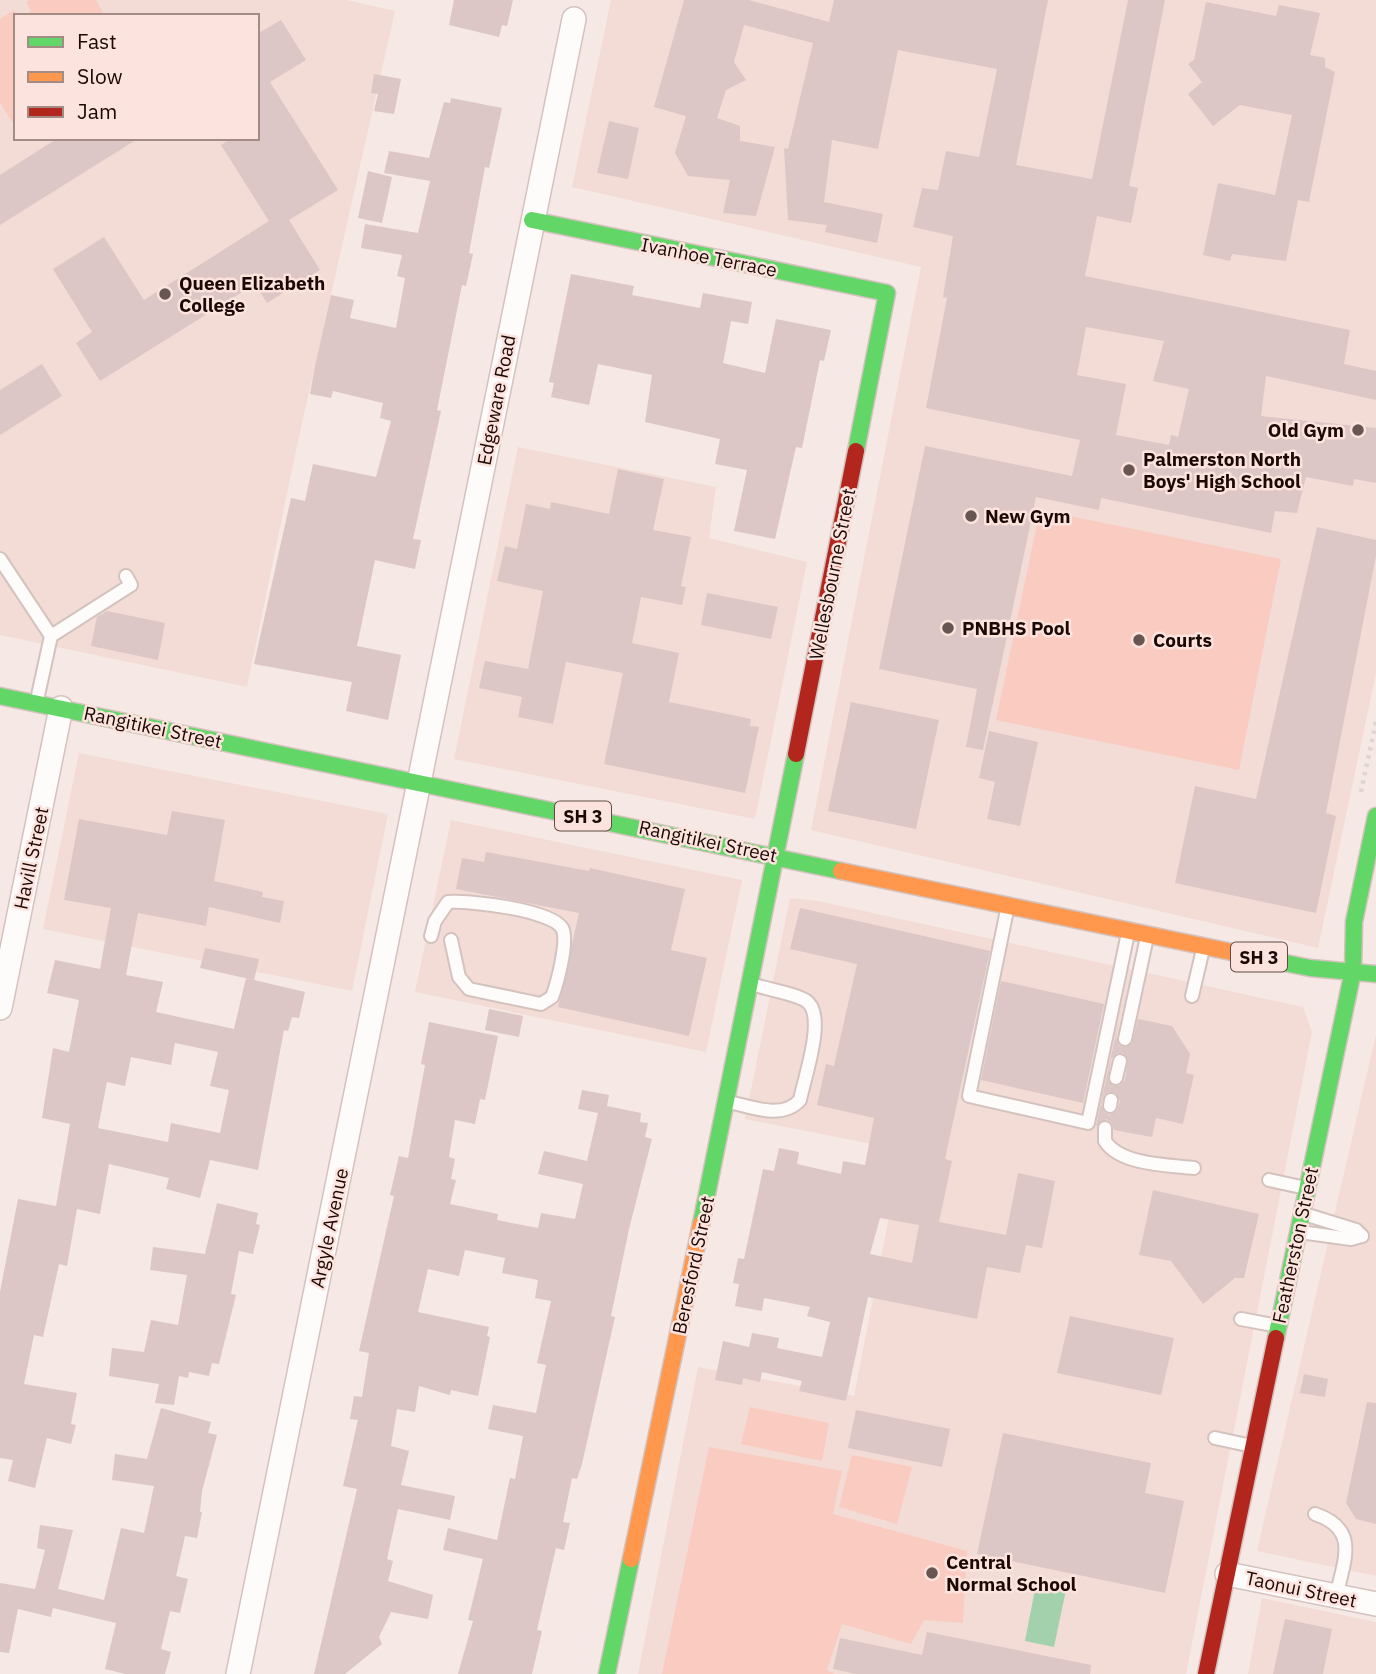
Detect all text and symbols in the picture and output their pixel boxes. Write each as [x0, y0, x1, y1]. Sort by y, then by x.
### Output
legend [14, 14, 259, 140]
text: Fast [77, 27, 117, 55]
text: Slow [77, 62, 123, 90]
text: Jam [77, 97, 117, 125]
street label: Ivanhoe Terrace [639, 232, 779, 282]
place label: Queen Elizabeth College [179, 271, 325, 317]
marker: Queen Elizabeth College [157, 286, 173, 302]
street label: Edgeware Road [472, 333, 520, 467]
place label: Old Gym [1268, 418, 1344, 442]
marker: Old Gym [1350, 422, 1366, 438]
place label: Palmerston North Boys' High School [1143, 447, 1301, 493]
marker: Palmerston North Boys' High School [1121, 462, 1137, 478]
street label: Wellesbourne Street [804, 486, 860, 662]
place label: New Gym [985, 504, 1071, 528]
marker: New Gym [963, 508, 979, 524]
place label: PNBHS Pool [962, 616, 1071, 640]
marker: PNBHS Pool [940, 620, 956, 636]
place label: Courts [1153, 628, 1212, 652]
marker: Courts [1131, 632, 1147, 648]
street label: Rangitikei Street [82, 701, 224, 753]
road number: SH 3 [555, 802, 611, 830]
street label: Havill Street [8, 804, 54, 912]
street label: Rangitikei Street [637, 815, 779, 867]
road number: SH 3 [1231, 942, 1287, 972]
street label: Featherston Street [1267, 1165, 1323, 1325]
street label: Argyle Avenue [305, 1166, 353, 1290]
street label: Beresford Street [667, 1194, 719, 1336]
place label: Central Normal School [946, 1550, 1077, 1596]
marker: Central Normal School [924, 1565, 940, 1581]
street label: Taonui Street [1243, 1565, 1359, 1613]

